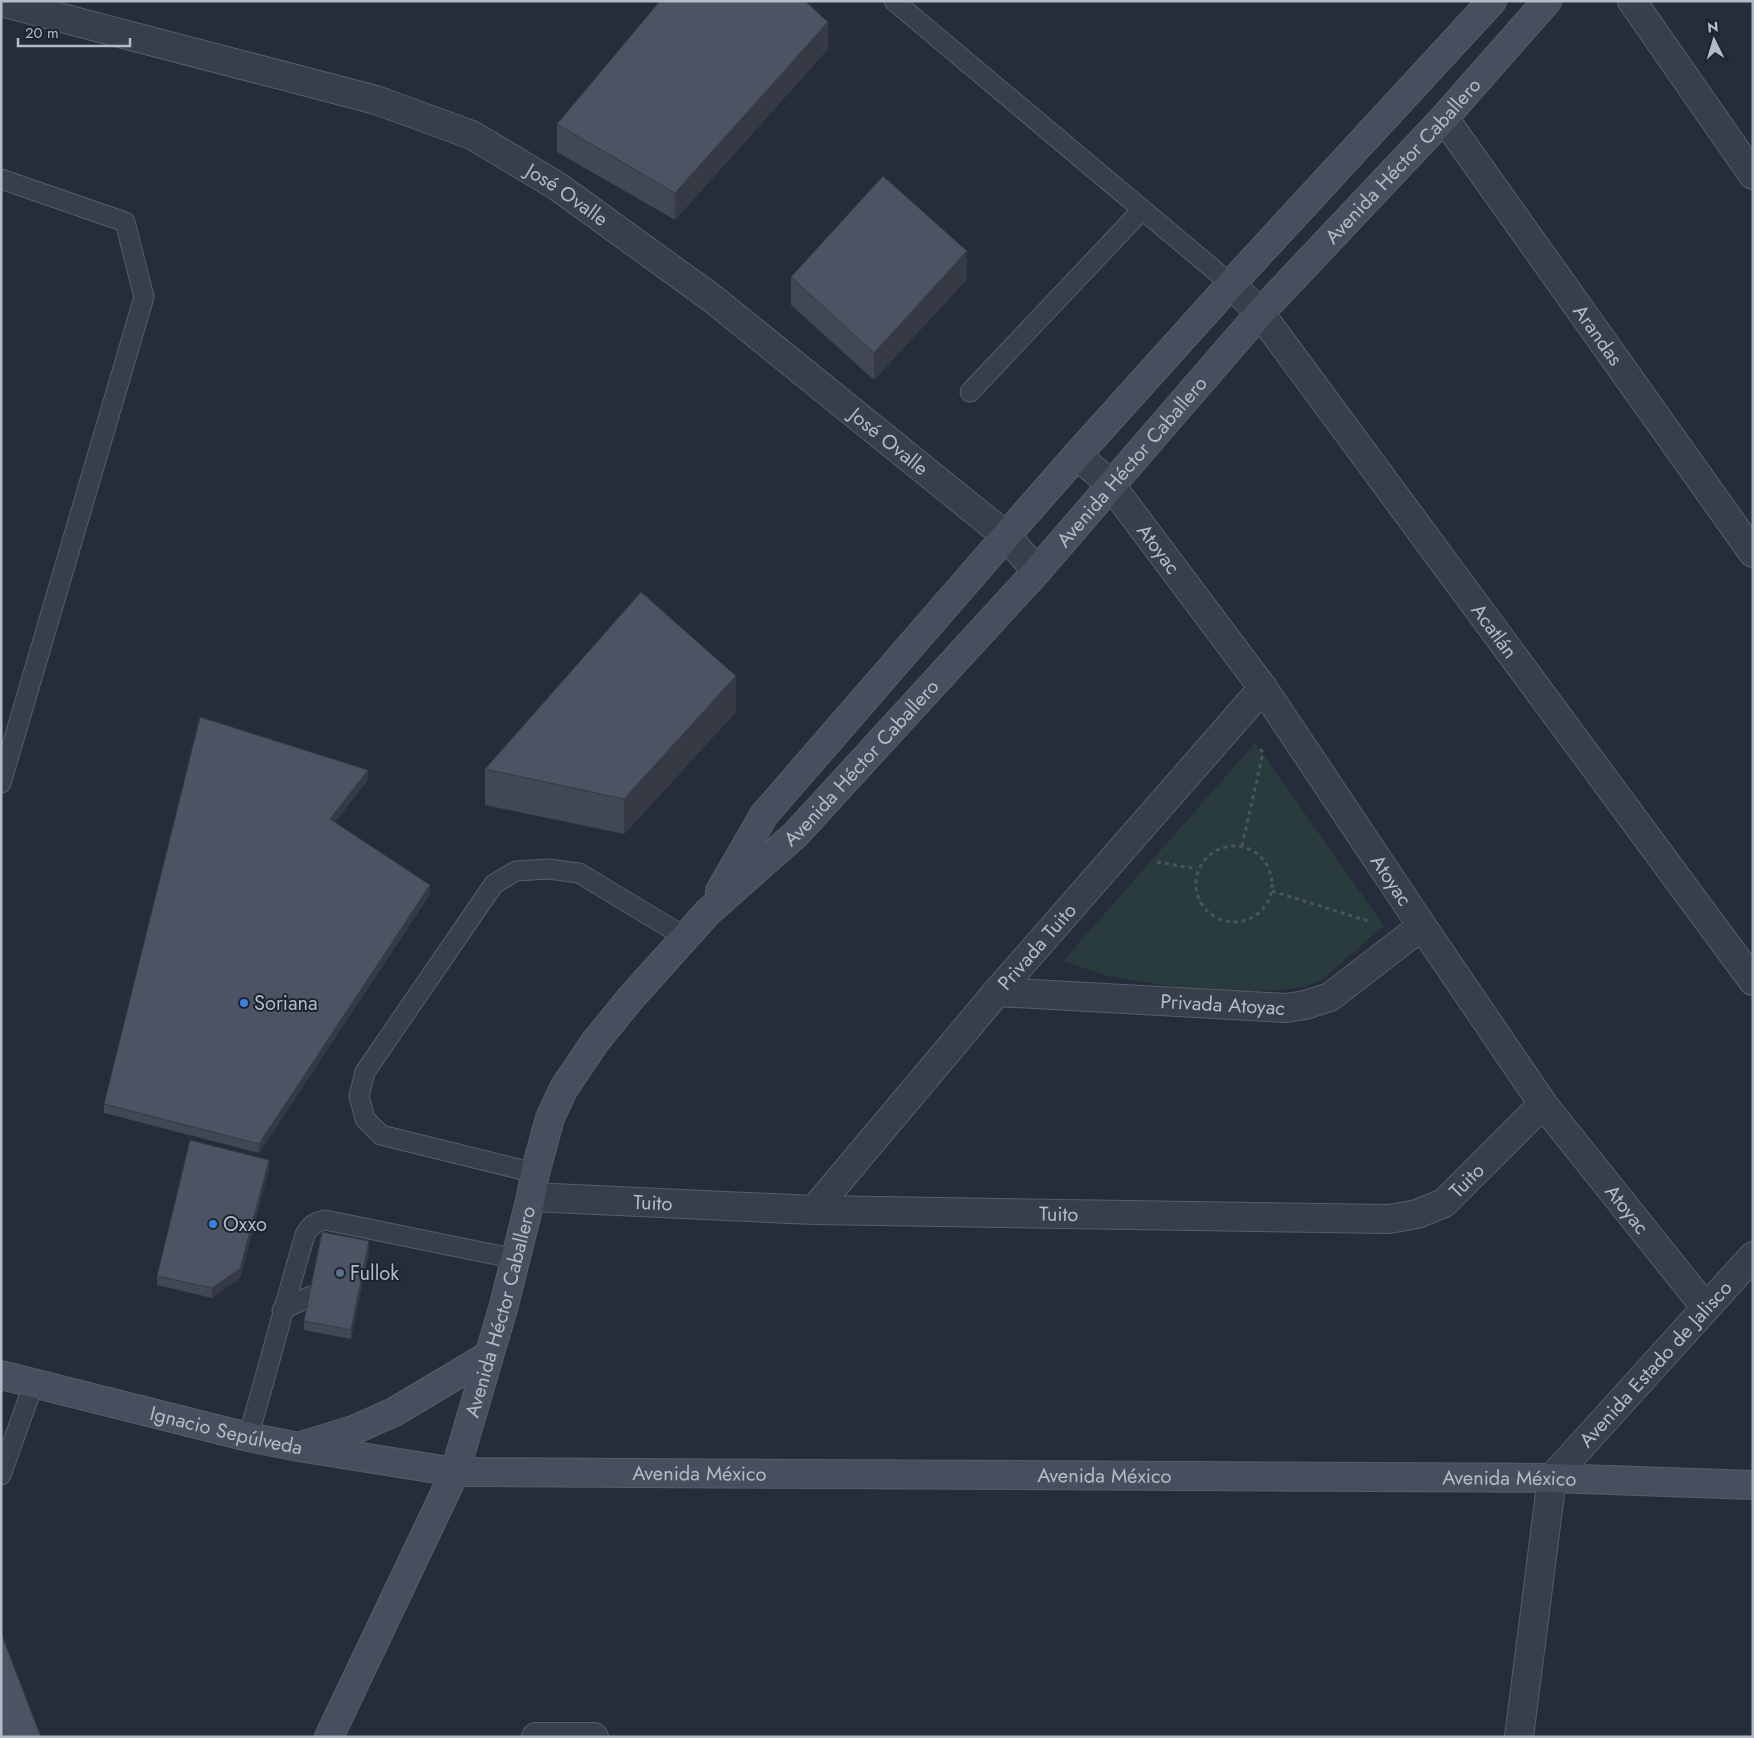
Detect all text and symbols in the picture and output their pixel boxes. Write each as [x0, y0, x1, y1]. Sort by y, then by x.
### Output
scale bar [18, 15, 130, 47]
north arrow [1689, 15, 1739, 65]
text: N [1706, 17, 1719, 37]
text: 20 m [25, 22, 59, 44]
street label: Avenida Héctor Caballero [1318, 71, 1488, 250]
street label: José Ovalle [518, 155, 614, 233]
street label: Arandas [1566, 298, 1630, 372]
street label: Avenida Héctor Caballero [1049, 370, 1214, 553]
street label: José Ovalle [841, 399, 935, 482]
street label: Atoyac [1130, 517, 1187, 580]
street label: Acatlán [1464, 597, 1525, 664]
street label: Avenida Héctor Caballero [777, 673, 945, 853]
street label: Atoyac [1364, 849, 1419, 912]
street label: Privada Tuito [991, 897, 1083, 996]
street label: Privada Atoyac [1160, 987, 1286, 1022]
place label: Soriana [254, 989, 318, 1018]
marker: Soriana [238, 997, 250, 1009]
street label: Tuito [1443, 1156, 1491, 1204]
street label: Atoyac [1598, 1178, 1656, 1240]
street label: Tuito [633, 1187, 673, 1218]
street label: Tuito [1039, 1199, 1079, 1229]
street label: Avenida Héctor Caballero [457, 1203, 543, 1421]
place label: Oxxo [223, 1210, 267, 1239]
marker: Oxxo [207, 1218, 219, 1230]
place label: Fullok [350, 1259, 399, 1288]
marker: Fullok [334, 1267, 346, 1279]
street label: Avenida Estado de Jalisco [1572, 1274, 1739, 1454]
street label: Ignacio Sepúlveda [147, 1398, 305, 1462]
street label: Avenida México [632, 1458, 767, 1488]
street label: Avenida México [1037, 1461, 1172, 1490]
street label: Avenida México [1442, 1463, 1577, 1493]

